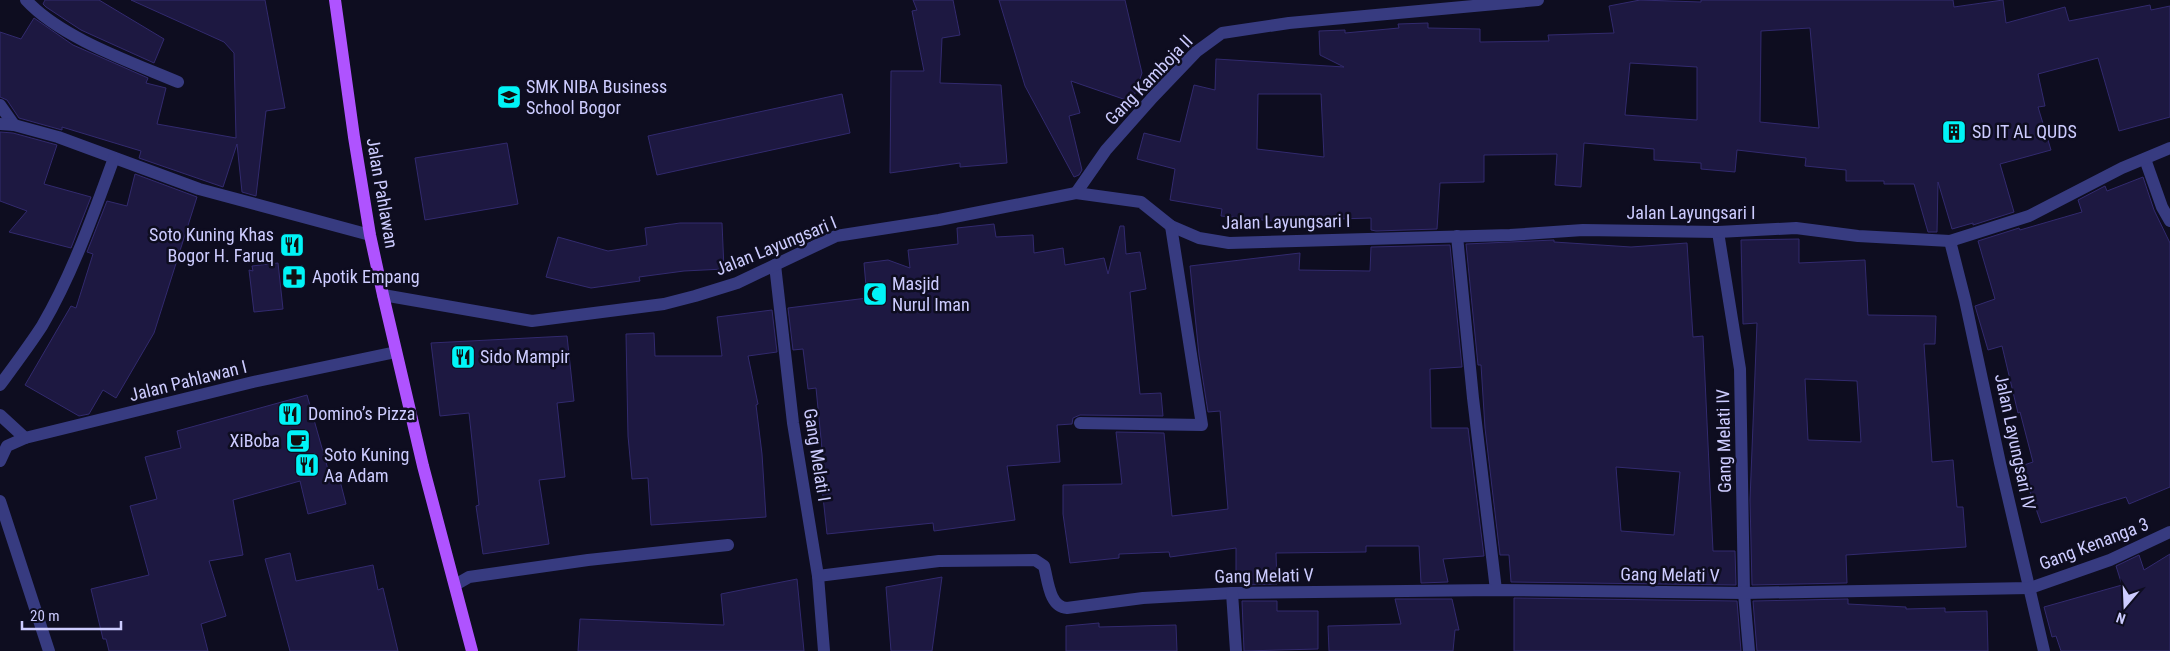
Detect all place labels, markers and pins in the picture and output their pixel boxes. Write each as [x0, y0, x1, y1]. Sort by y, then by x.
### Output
place label: SMK NIBA Business School Bogor [526, 76, 667, 118]
school or university icon: SMK NIBA Business School Bogor [496, 84, 522, 110]
building icon: SD IT AL QUDS [1941, 119, 1967, 145]
place label: SD IT AL QUDS [1972, 121, 2077, 142]
place label: Soto Kuning Khas Bogor H. Faruq [149, 224, 274, 266]
restaurant icon: Soto Kuning Khas Bogor H. Faruq [279, 232, 305, 258]
pharmacy icon: Apotik Empang [281, 264, 307, 290]
place label: Apotik Empang [312, 266, 420, 287]
place label: Masjid Nurul Iman [892, 273, 970, 315]
mosque icon: Masjid Nurul Iman [862, 281, 888, 307]
restaurant icon: Sido Mampir [450, 344, 476, 370]
place label: Sido Mampir [480, 346, 570, 367]
restaurant icon: Domino’s Pizza [277, 401, 303, 427]
place label: Domino’s Pizza [308, 403, 415, 424]
cafe icon: XiBoba [285, 428, 311, 454]
place label: XiBoba [230, 430, 280, 451]
place label: Soto Kuning Aa Adam [324, 444, 409, 486]
restaurant icon: Soto Kuning Aa Adam [294, 452, 320, 478]

